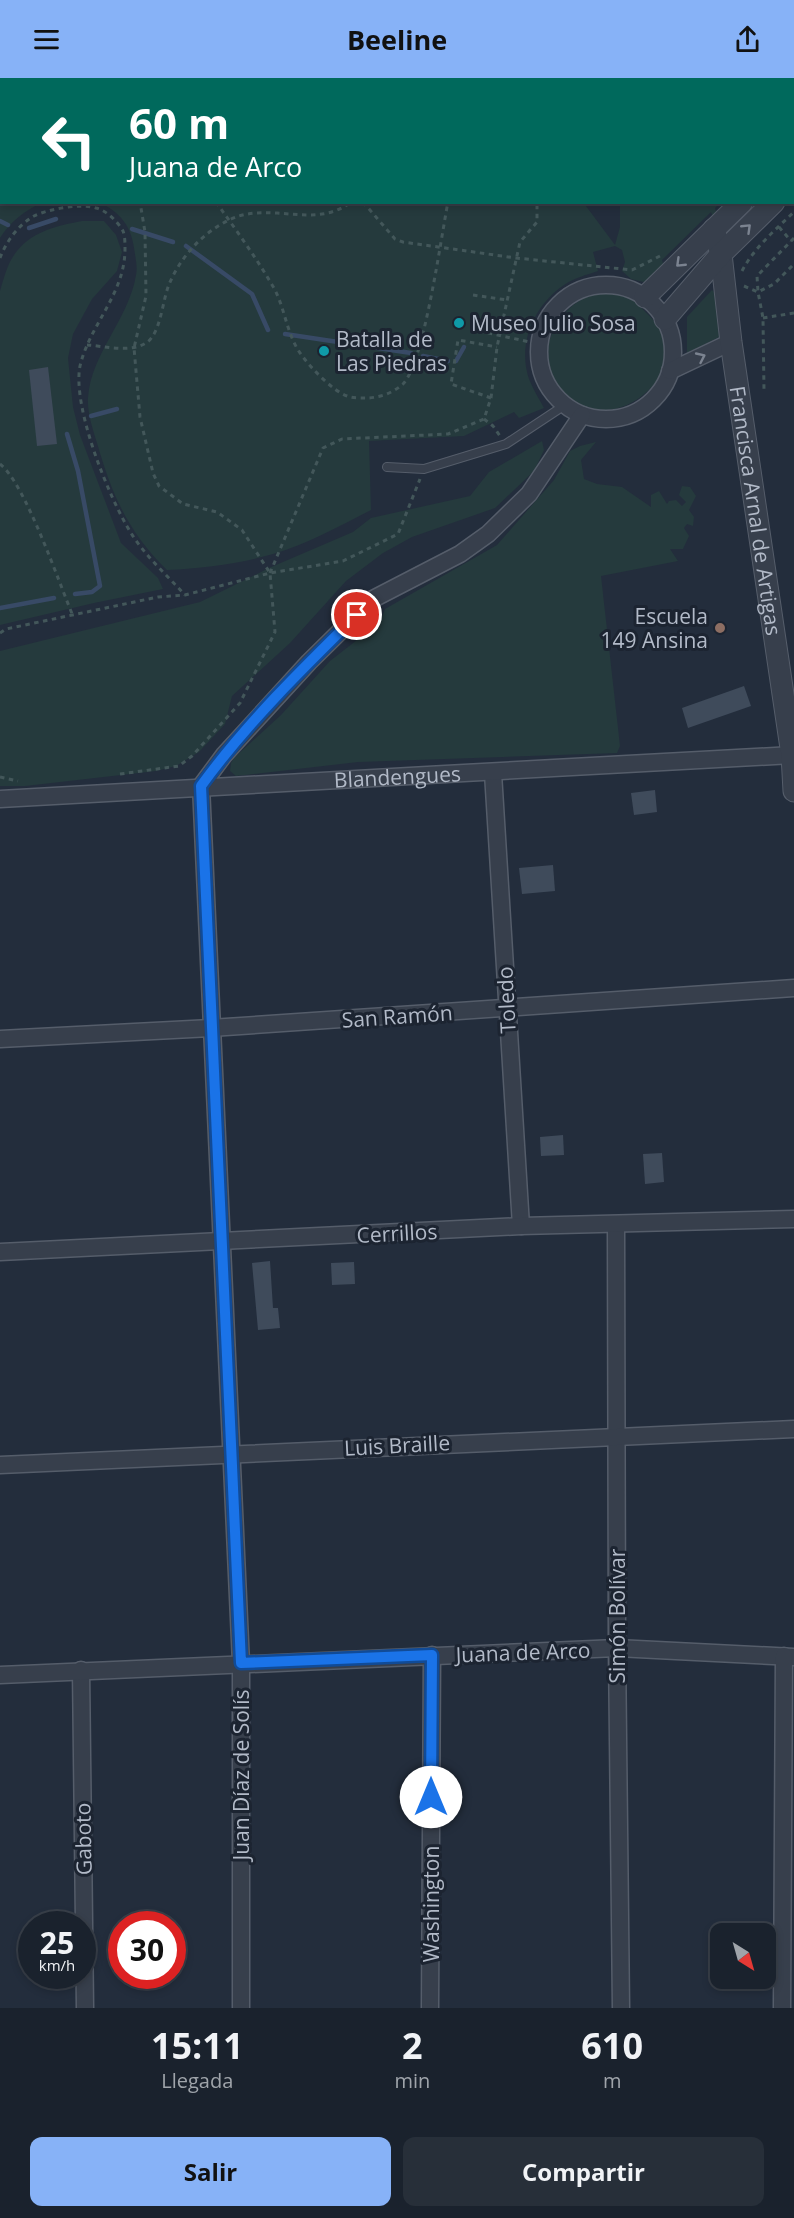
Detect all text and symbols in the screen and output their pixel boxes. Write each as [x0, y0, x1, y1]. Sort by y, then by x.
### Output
text: Beeline [347, 21, 447, 58]
icon: menu [30, 23, 63, 56]
icon: share [731, 23, 764, 56]
text: 60 m [129, 94, 229, 151]
icon: left [30, 102, 108, 180]
text: Juana de Arco [129, 148, 302, 185]
one-way arrow [741, 224, 751, 235]
one-way arrow [676, 256, 687, 267]
place label: Museo Julio Sosa [471, 309, 636, 337]
marker: Museo Julio Sosa [452, 316, 466, 330]
place label: Batalla de Las Piedras [336, 325, 447, 377]
marker: Batalla de Las Piedras [317, 344, 331, 358]
one-way arrow [694, 352, 705, 364]
street label: Francisca Arnal de Artigas [724, 384, 788, 637]
pin [331, 589, 382, 640]
icon: arrive [340, 598, 373, 631]
place label: Escuela 149 Ansina [601, 602, 708, 654]
marker: Escuela 149 Ansina [713, 621, 727, 635]
street label: Blandengues [333, 759, 462, 794]
street label: Toledo [490, 966, 522, 1034]
street label: San Ramón [341, 998, 453, 1034]
street label: Cerrillos [356, 1217, 438, 1249]
street label: Luis Braille [343, 1428, 451, 1462]
street label: Simón Bolívar [603, 1548, 631, 1683]
street label: Juana de Arco [453, 1636, 591, 1668]
street label: Juan Díaz de Solís [227, 1690, 255, 1862]
position arrow [399, 1765, 463, 1829]
street label: Gaboto [68, 1802, 98, 1876]
street label: Washington [417, 1846, 445, 1962]
speed limit sign: 30 [108, 1911, 186, 1989]
text: 25 [40, 1922, 74, 1963]
north arrow [710, 1923, 776, 1989]
map controls [710, 1923, 776, 1989]
text: km/h [39, 1955, 75, 1975]
text: 15:11 [151, 2021, 244, 2070]
text: 2 [402, 2021, 423, 2070]
text: 610 [581, 2021, 643, 2070]
text: Llegada [161, 2067, 233, 2094]
text: min [394, 2067, 430, 2094]
text: m [603, 2067, 621, 2094]
button: Salir [30, 2137, 391, 2206]
button: Compartir [403, 2137, 764, 2206]

